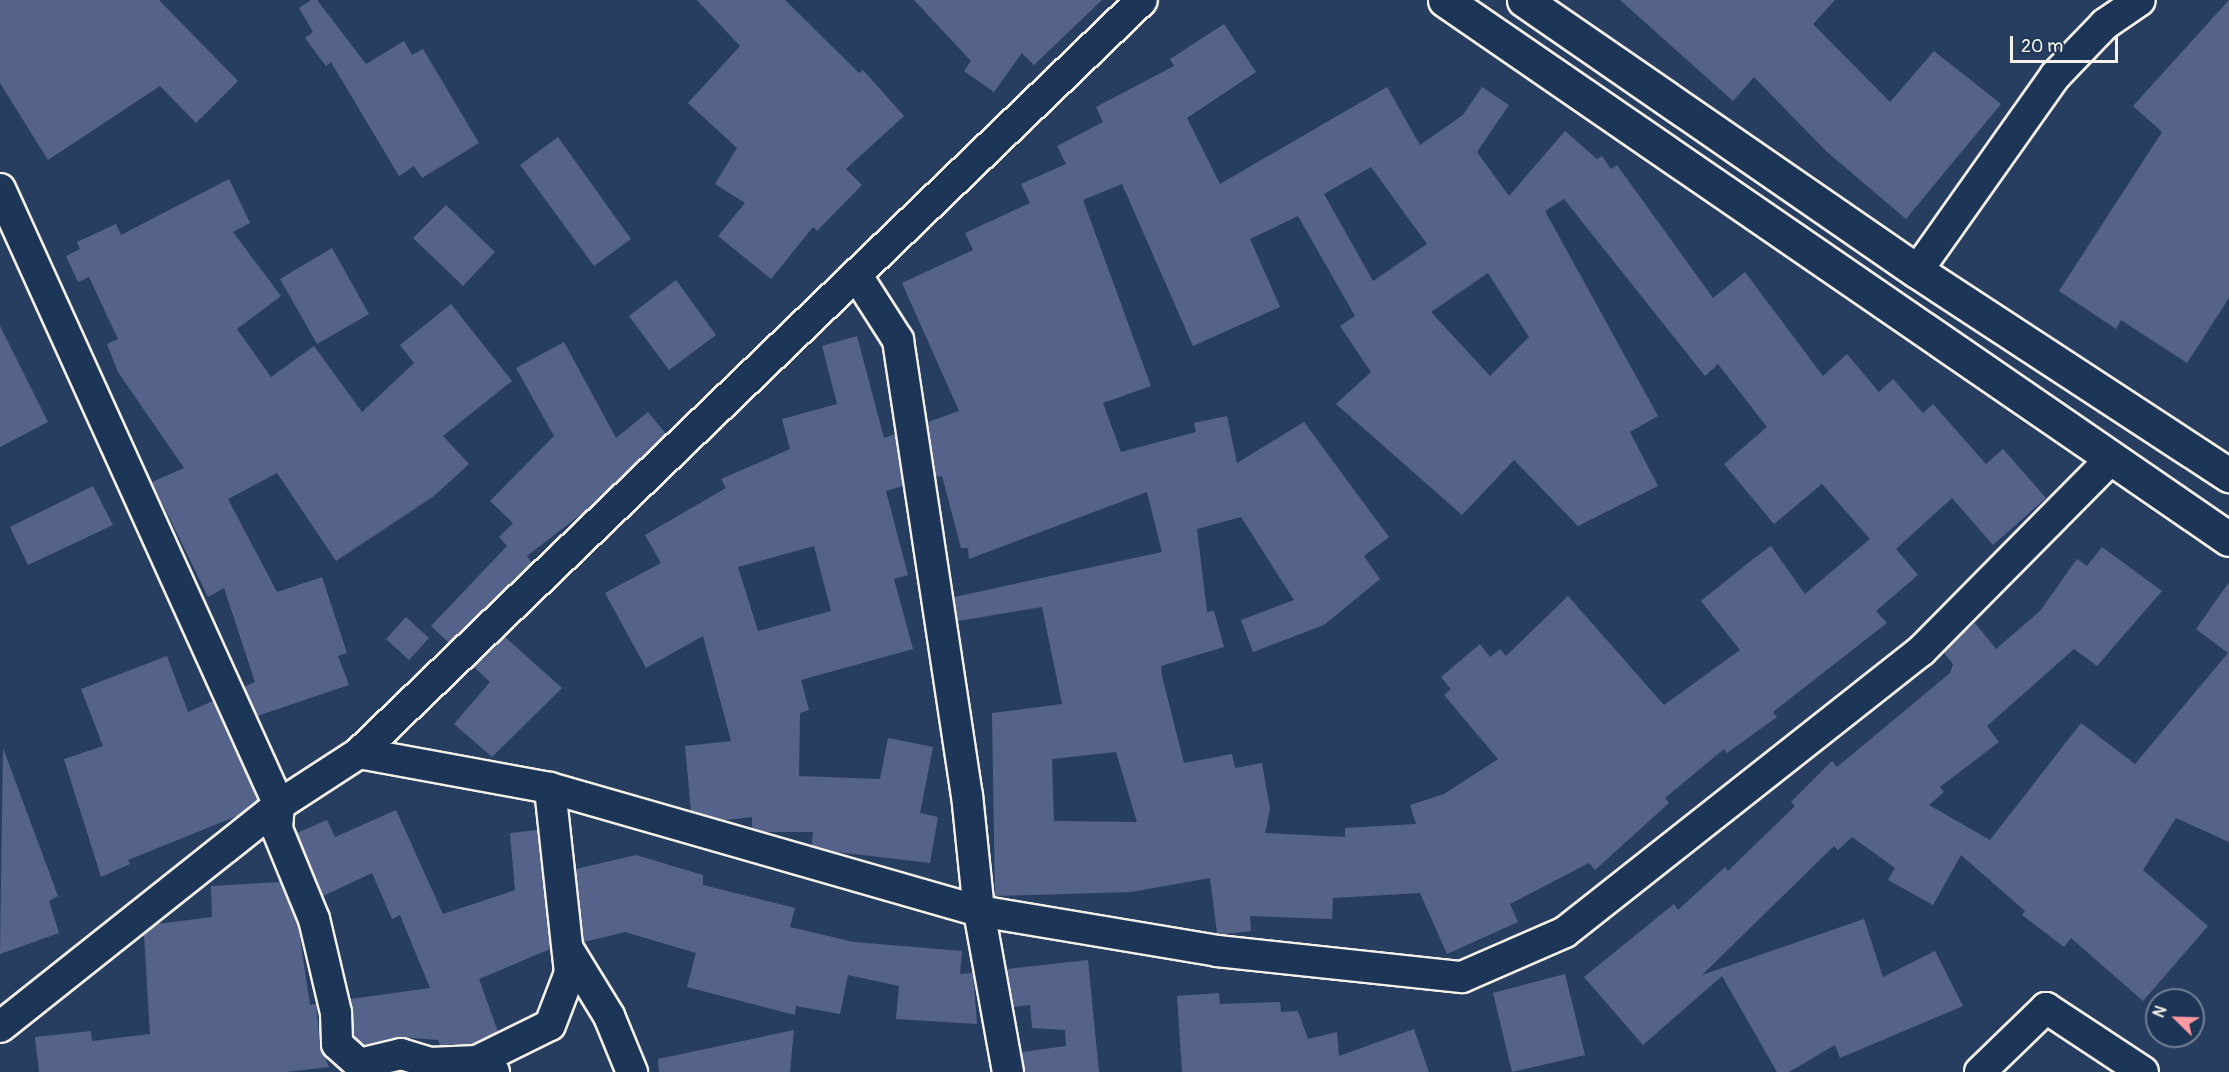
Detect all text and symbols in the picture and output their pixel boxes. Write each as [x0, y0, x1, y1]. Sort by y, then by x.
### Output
scale bar [2013, 24, 2121, 62]
text: 20 m [2021, 35, 2063, 58]
north arrow [2145, 988, 2205, 1048]
text: N [2149, 1003, 2172, 1021]

